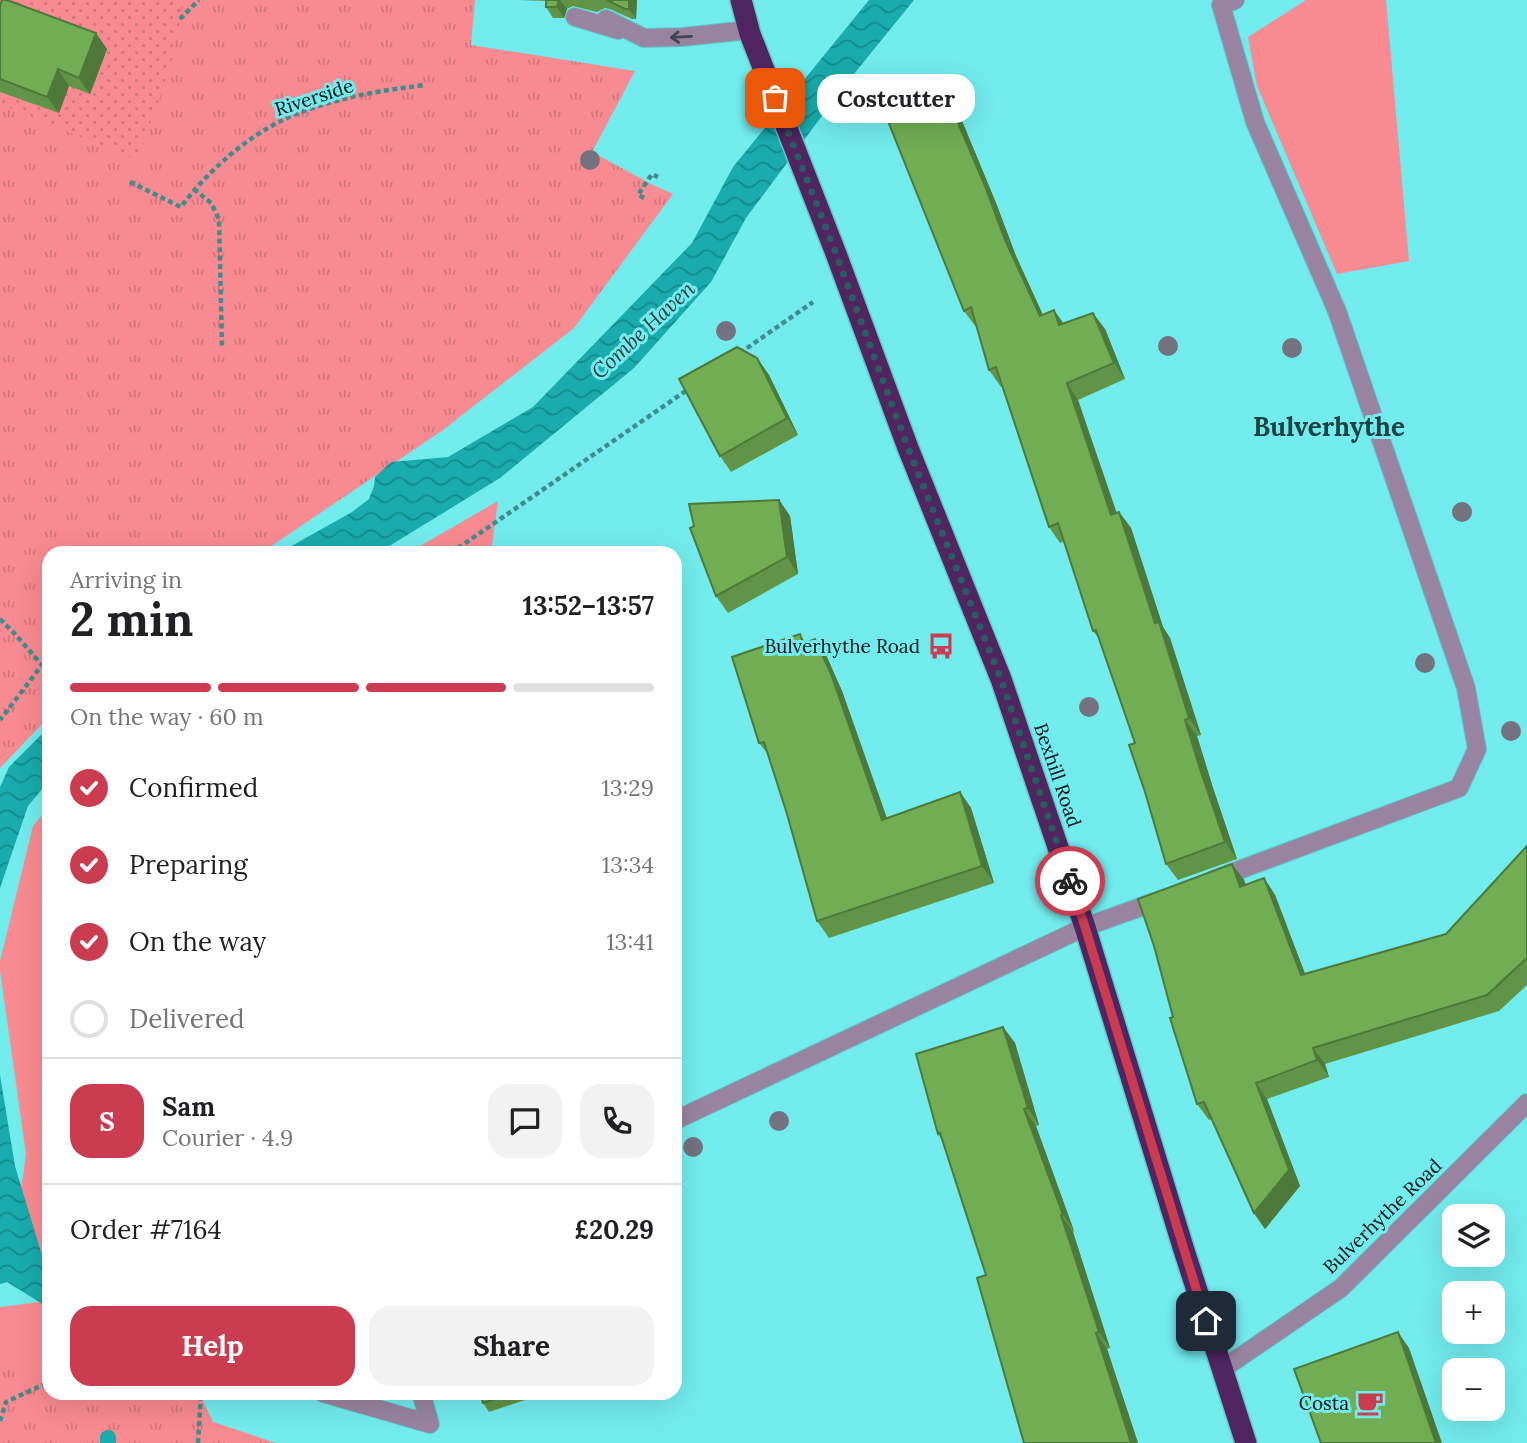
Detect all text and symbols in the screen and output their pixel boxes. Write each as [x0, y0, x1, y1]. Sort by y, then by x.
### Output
one-way arrow [670, 31, 692, 44]
pin [745, 68, 805, 128]
street label: Riverside [272, 73, 356, 121]
callout: Costcutter [817, 74, 974, 122]
icon: bag [756, 79, 794, 117]
text: Costcutter [837, 84, 955, 113]
water label: Combe Haven [586, 275, 700, 385]
district label: Bulverhythe [1253, 410, 1405, 443]
text: Arriving in [70, 565, 182, 594]
text: 13:52–13:57 [522, 589, 654, 622]
text: 2 min [70, 590, 193, 649]
bus stop icon: Bulverhythe Road [926, 631, 956, 661]
place label: Bulverhythe Road [764, 634, 920, 658]
text: On the way · 60 m [70, 702, 263, 731]
street label: Bexhill Road [1029, 720, 1087, 830]
icon: check [70, 769, 108, 807]
text: Confirmed [129, 771, 258, 804]
text: 13:29 [601, 773, 654, 802]
icon: check [70, 846, 108, 884]
courier [1035, 846, 1105, 916]
text: Preparing [129, 848, 248, 881]
text: 13:34 [602, 850, 654, 879]
icon: bike [1051, 862, 1089, 900]
icon: check [70, 923, 108, 961]
text: On the way [129, 925, 266, 958]
text: 13:41 [606, 927, 654, 956]
text: Delivered [129, 1002, 245, 1035]
button: chat [488, 1084, 562, 1158]
button: phone [580, 1084, 654, 1158]
text: Sam [162, 1090, 215, 1123]
text: S [99, 1105, 115, 1138]
text: Courier · 4.9 [162, 1123, 293, 1152]
street label: Bulverhythe Road [1318, 1153, 1446, 1279]
map controls [1442, 1204, 1505, 1421]
button: layers [1442, 1204, 1505, 1267]
text: Order #7164 [70, 1213, 222, 1246]
text: £20.29 [574, 1213, 654, 1246]
button: + [1442, 1281, 1505, 1344]
pin [1176, 1291, 1236, 1351]
icon: home [1187, 1302, 1225, 1340]
button: Help [70, 1306, 355, 1386]
button: Share [369, 1306, 654, 1386]
button: − [1442, 1358, 1505, 1421]
cafe icon: Costa [1355, 1388, 1385, 1418]
place label: Costa [1299, 1391, 1349, 1415]

